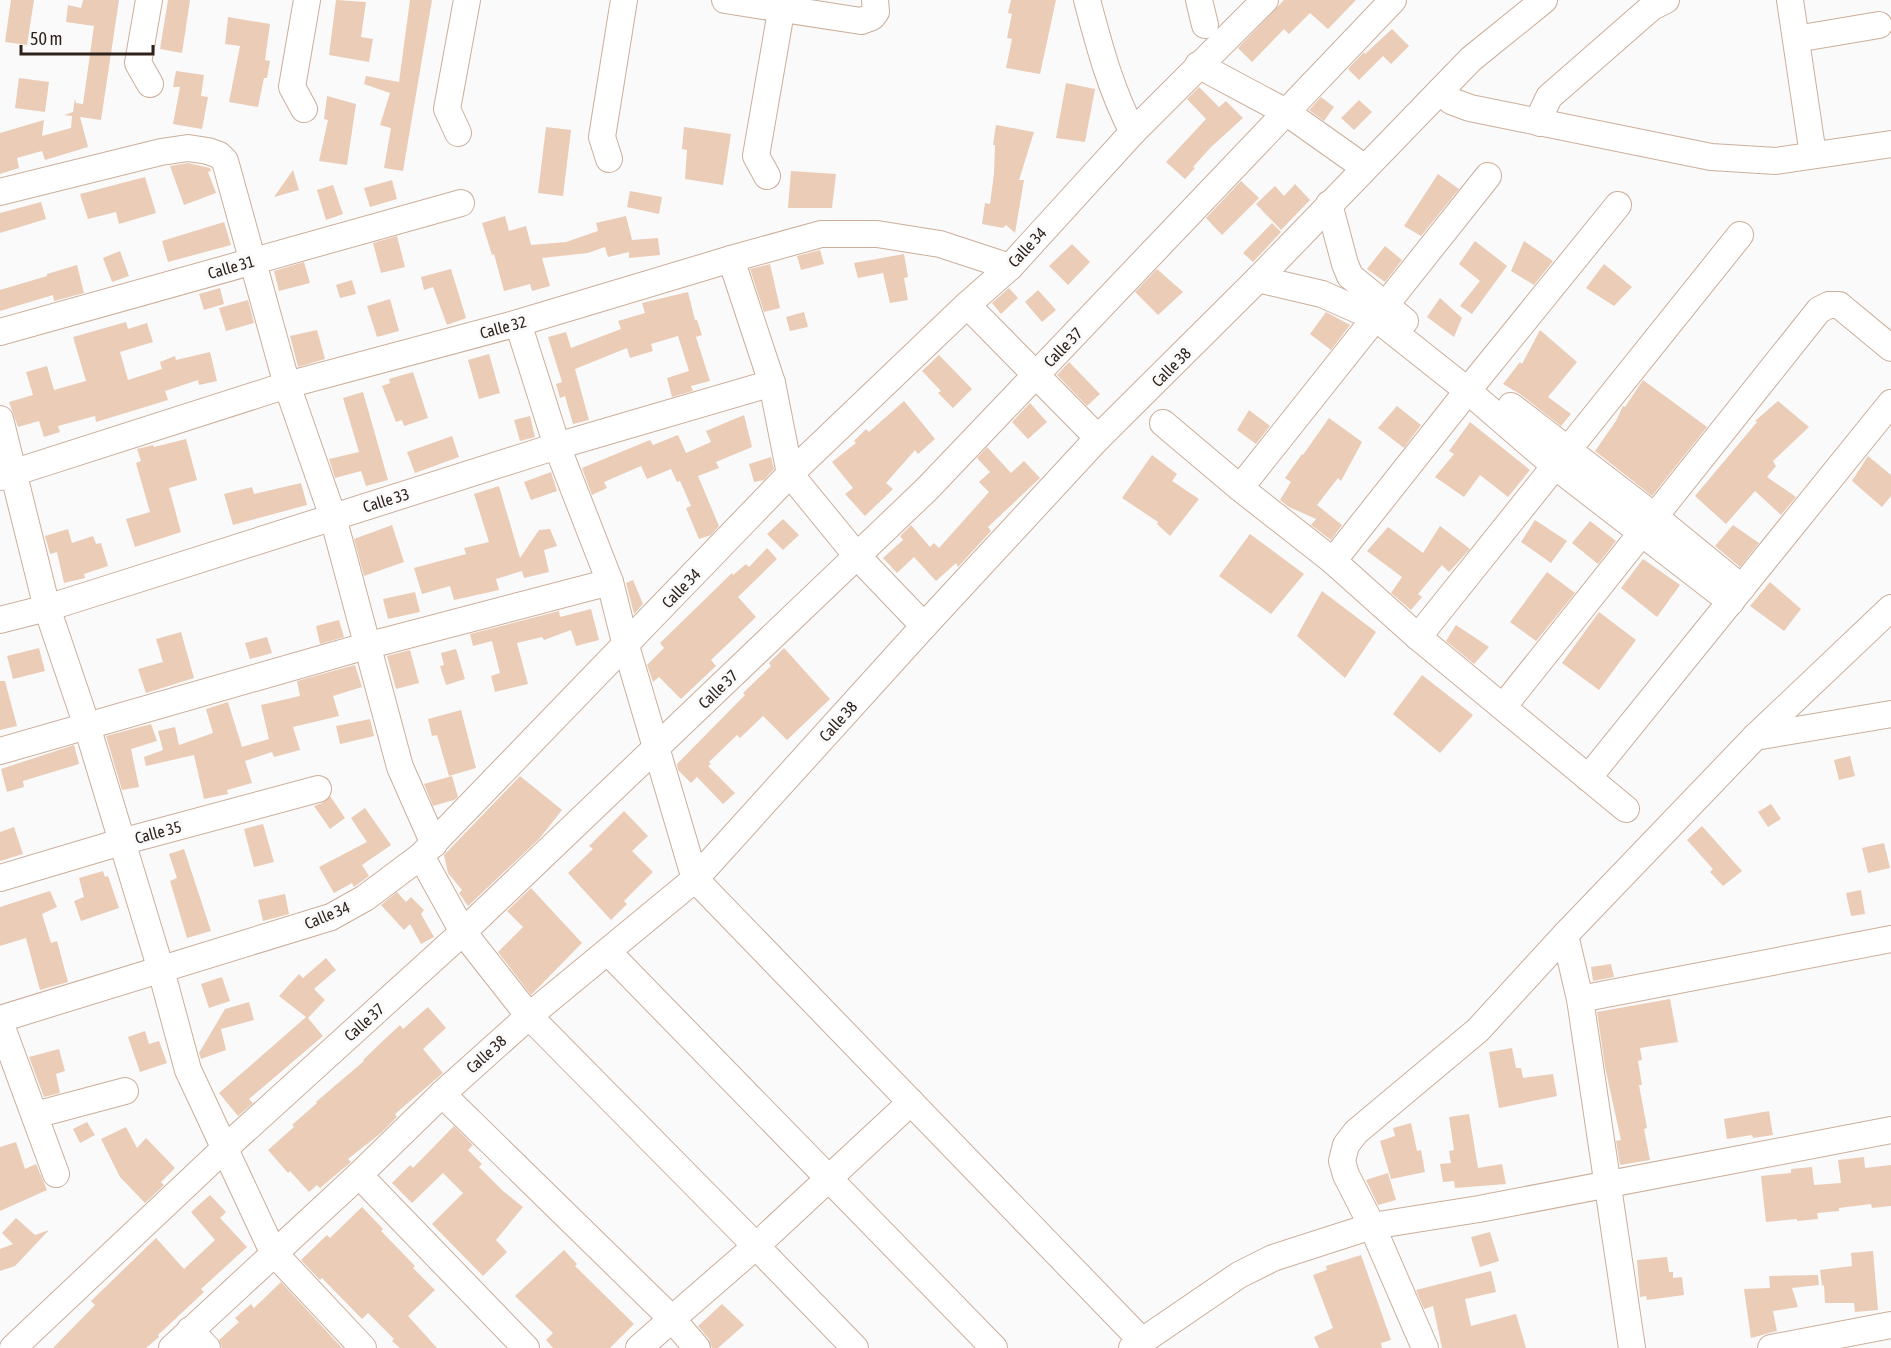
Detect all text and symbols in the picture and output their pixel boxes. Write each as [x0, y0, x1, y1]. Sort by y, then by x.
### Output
scale bar [21, 18, 153, 56]
text: 50 m [30, 28, 62, 49]
street label: Calle 34 [1004, 224, 1050, 270]
street label: Calle 31 [206, 252, 256, 282]
street label: Calle 32 [478, 312, 528, 342]
street label: Calle 37 [1040, 324, 1086, 370]
street label: Calle 38 [1148, 344, 1194, 390]
street label: Calle 33 [361, 484, 411, 516]
street label: Calle 34 [658, 565, 704, 611]
street label: Calle 37 [695, 666, 741, 712]
street label: Calle 38 [815, 697, 861, 745]
street label: Calle 35 [133, 817, 183, 847]
street label: Calle 34 [302, 897, 352, 933]
street label: Calle 37 [340, 999, 388, 1045]
street label: Calle 38 [462, 1031, 510, 1077]

